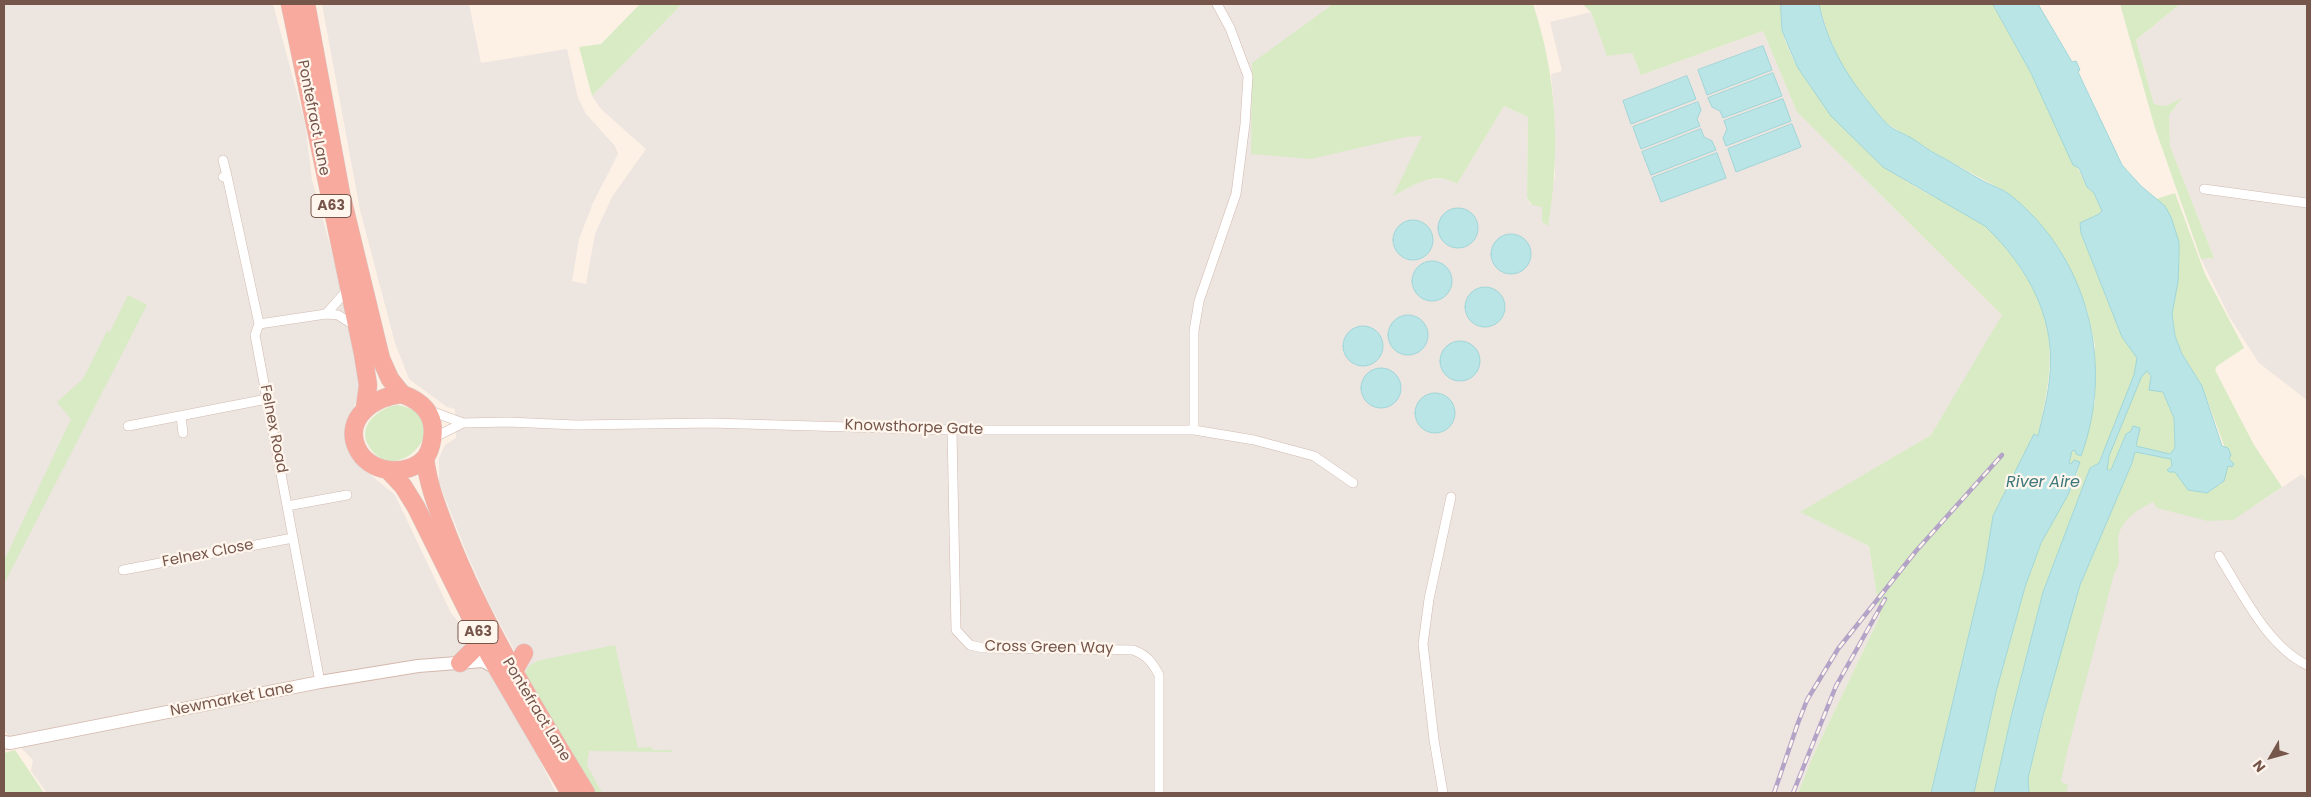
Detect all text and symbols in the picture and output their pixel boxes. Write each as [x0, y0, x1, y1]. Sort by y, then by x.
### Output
street label: Pontefract Lane [293, 59, 333, 177]
road number: A63 [311, 195, 351, 218]
street label: Felnex Road [256, 383, 290, 475]
street label: Knowsthorpe Gate [844, 417, 984, 439]
water label: River Aire [2006, 473, 2080, 493]
street label: Felnex Close [161, 536, 255, 572]
road number: A63 [458, 620, 498, 644]
street label: Cross Green Way [984, 638, 1114, 658]
street label: Pontefract Lane [498, 655, 574, 765]
street label: Newmarket Lane [169, 679, 295, 721]
north arrow [2246, 732, 2296, 782]
text: N [2248, 756, 2270, 777]

